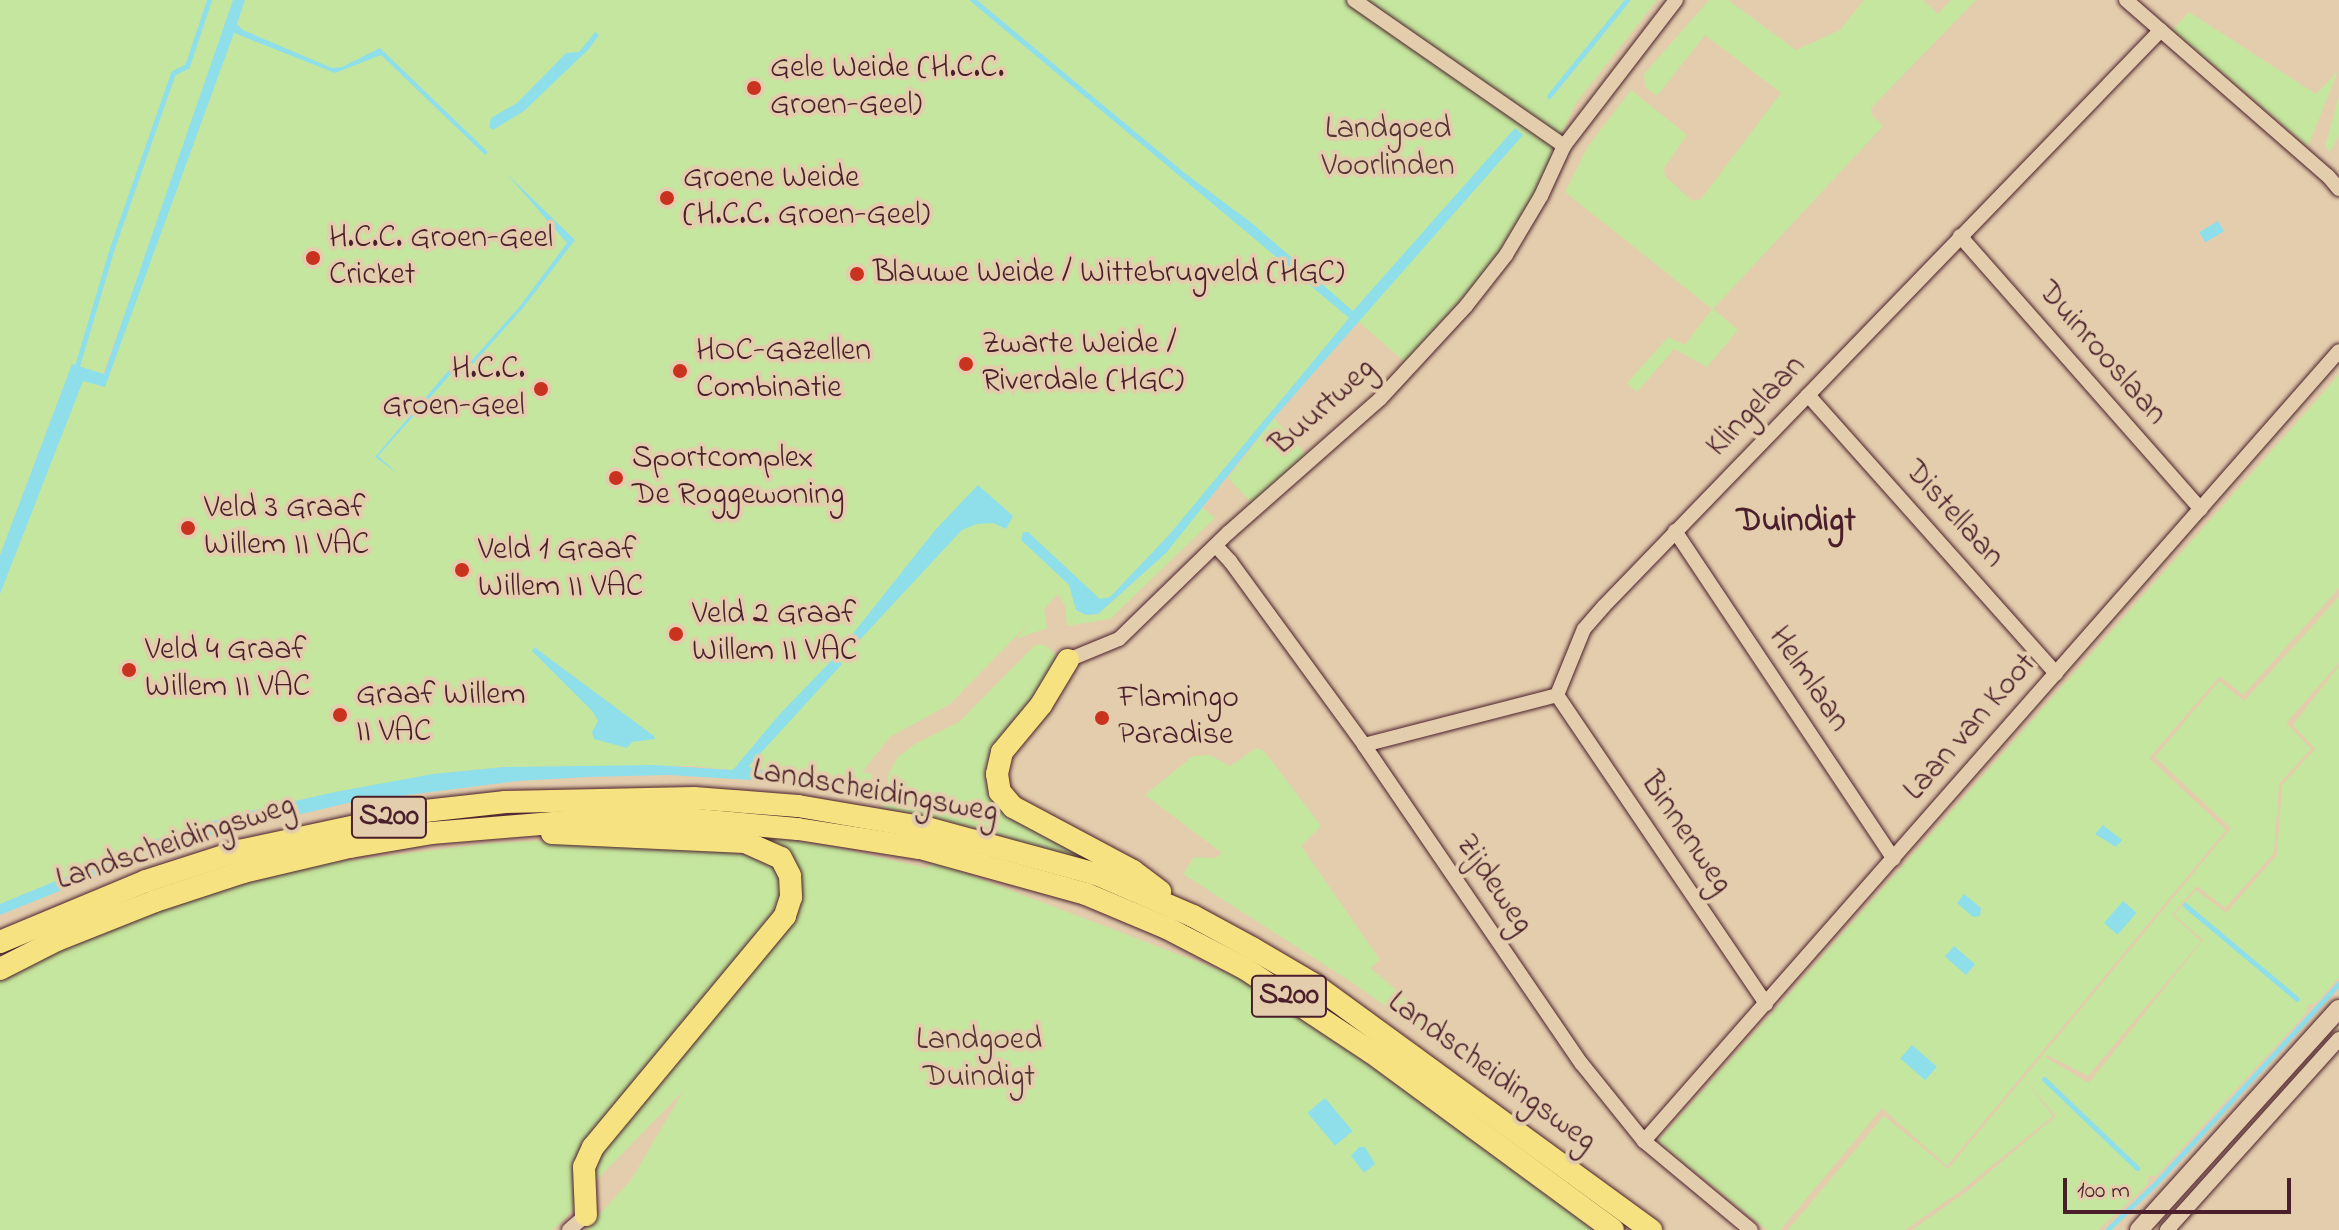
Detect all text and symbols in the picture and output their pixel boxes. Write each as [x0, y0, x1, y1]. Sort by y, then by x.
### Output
place label: Gele Weide (H.C.C. Groen-Geel) [770, 51, 1004, 126]
marker: Gele Weide (H.C.C. Groen-Geel) [745, 79, 763, 97]
park label: Landgoed Voorlinden [1321, 112, 1455, 187]
place label: Groene Weide (H.C.C. Groen-Geel) [683, 161, 930, 236]
marker: Groene Weide (H.C.C. Groen-Geel) [658, 189, 676, 207]
place label: H.C.C. Groen-Geel Cricket [329, 221, 553, 296]
marker: H.C.C. Groen-Geel Cricket [304, 249, 322, 267]
place label: Blauwe Weide / Wittebrugveld (HGC) [873, 255, 1344, 293]
marker: Blauwe Weide / Wittebrugveld (HGC) [848, 265, 866, 283]
street label: Duinrooslaan [2028, 274, 2174, 434]
place label: Zwarte Weide / Riverdale (HGC) [982, 327, 1184, 402]
place label: HOC-Gazellen Combinatie [696, 334, 871, 409]
street label: Klingelaan [1699, 348, 1815, 466]
street label: Buurtweg [1263, 351, 1385, 465]
place label: H.C.C. Groen-Geel [382, 352, 525, 427]
marker: Zwarte Weide / Riverdale (HGC) [957, 355, 975, 373]
marker: HOC-Gazellen Combinatie [671, 362, 689, 380]
marker: H.C.C. Groen-Geel [532, 380, 550, 398]
place label: Sportcomplex De Roggewoning [632, 441, 844, 516]
street label: Distellaan [1895, 453, 2011, 577]
marker: Sportcomplex De Roggewoning [607, 469, 625, 487]
place label: Veld 3 Graaf Willem II VAC [204, 491, 369, 566]
district label: Duindigt [1736, 503, 1856, 543]
marker: Veld 3 Graaf Willem II VAC [179, 519, 197, 537]
place label: Veld 1 Graaf Willem II VAC [478, 533, 643, 608]
marker: Veld 1 Graaf Willem II VAC [453, 561, 471, 579]
place label: Veld 2 Graaf Willem II VAC [692, 597, 857, 672]
street label: Helmlaan [1759, 620, 1857, 740]
marker: Veld 2 Graaf Willem II VAC [667, 625, 685, 643]
place label: Veld 4 Graaf Willem II VAC [145, 633, 310, 708]
street label: Laan van Koot [1896, 646, 2046, 810]
marker: Veld 4 Graaf Willem II VAC [120, 661, 138, 679]
place label: Graaf Willem II VAC [356, 678, 525, 753]
place label: Flamingo Paradise [1118, 681, 1239, 756]
marker: Graaf Willem II VAC [331, 706, 349, 724]
marker: Flamingo Paradise [1093, 709, 1111, 727]
street label: Landscheidingsweg [749, 753, 1001, 833]
street label: Binnenweg [1630, 766, 1740, 902]
street label: Landscheidingsweg [52, 787, 300, 901]
road number: S200 [349, 791, 429, 843]
street label: Zijdeweg [1446, 828, 1540, 942]
road number: S200 [1249, 970, 1329, 1022]
street label: Landscheidingsweg [1379, 984, 1603, 1162]
park label: Landgoed Duindigt [916, 1023, 1042, 1098]
scale bar [2067, 1162, 2295, 1212]
text: 100 m [2077, 1174, 2130, 1209]

